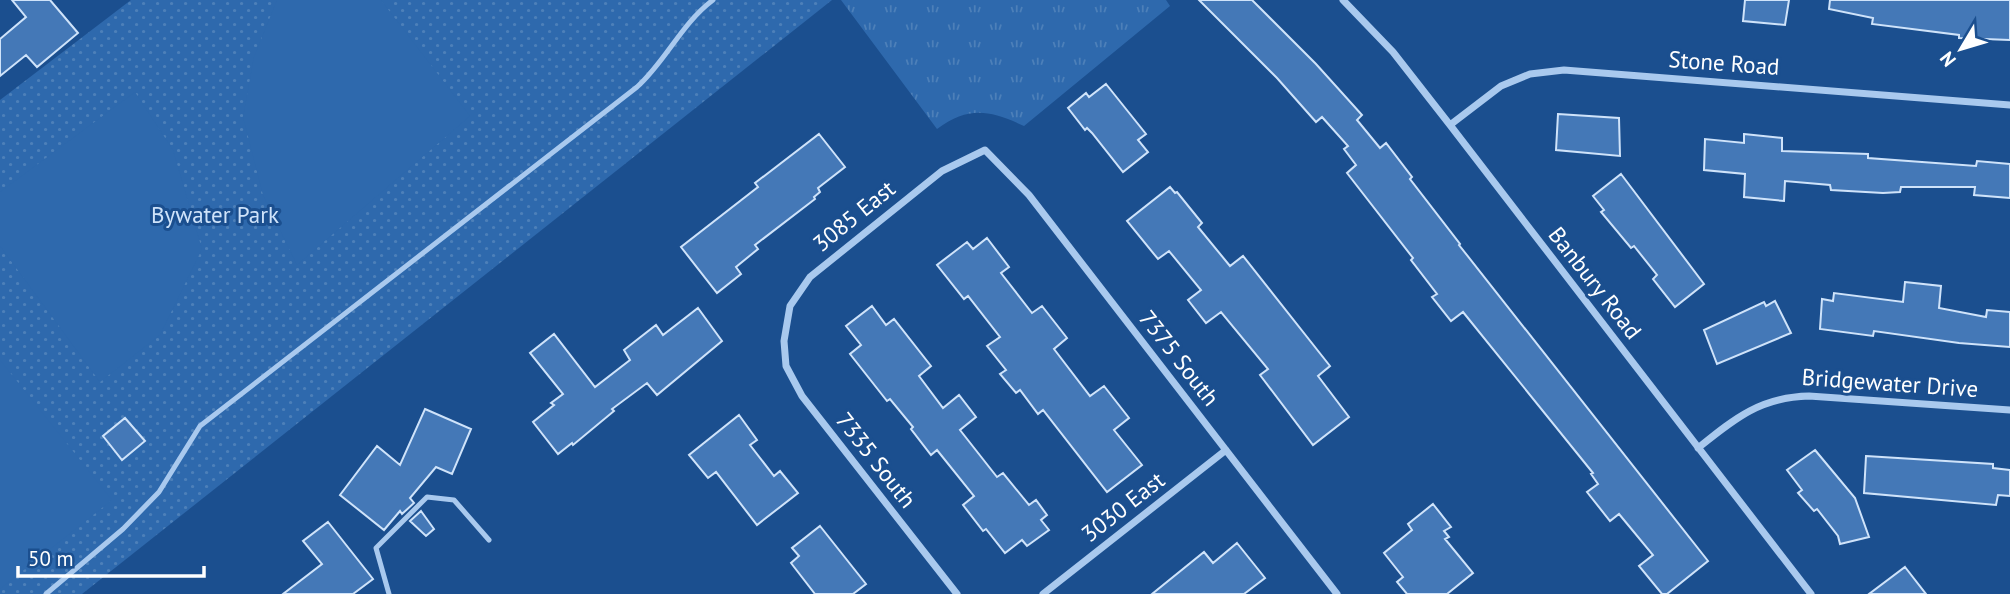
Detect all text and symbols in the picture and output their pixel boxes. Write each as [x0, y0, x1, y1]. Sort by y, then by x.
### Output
north arrow [1926, 14, 1996, 84]
street label: Stone Road [1668, 44, 1781, 81]
text: N [1934, 47, 1961, 72]
street label: 3085 East [807, 174, 901, 258]
park label: Bywater Park [151, 200, 279, 229]
street label: Banbury Road [1542, 221, 1648, 345]
street label: 7375 South [1133, 304, 1226, 411]
street label: Bridgewater Drive [1801, 362, 1979, 403]
street label: 7335 South [830, 406, 923, 513]
street label: 3030 East [1075, 465, 1170, 548]
scale bar [18, 534, 203, 578]
text: 50 m [28, 545, 74, 572]

